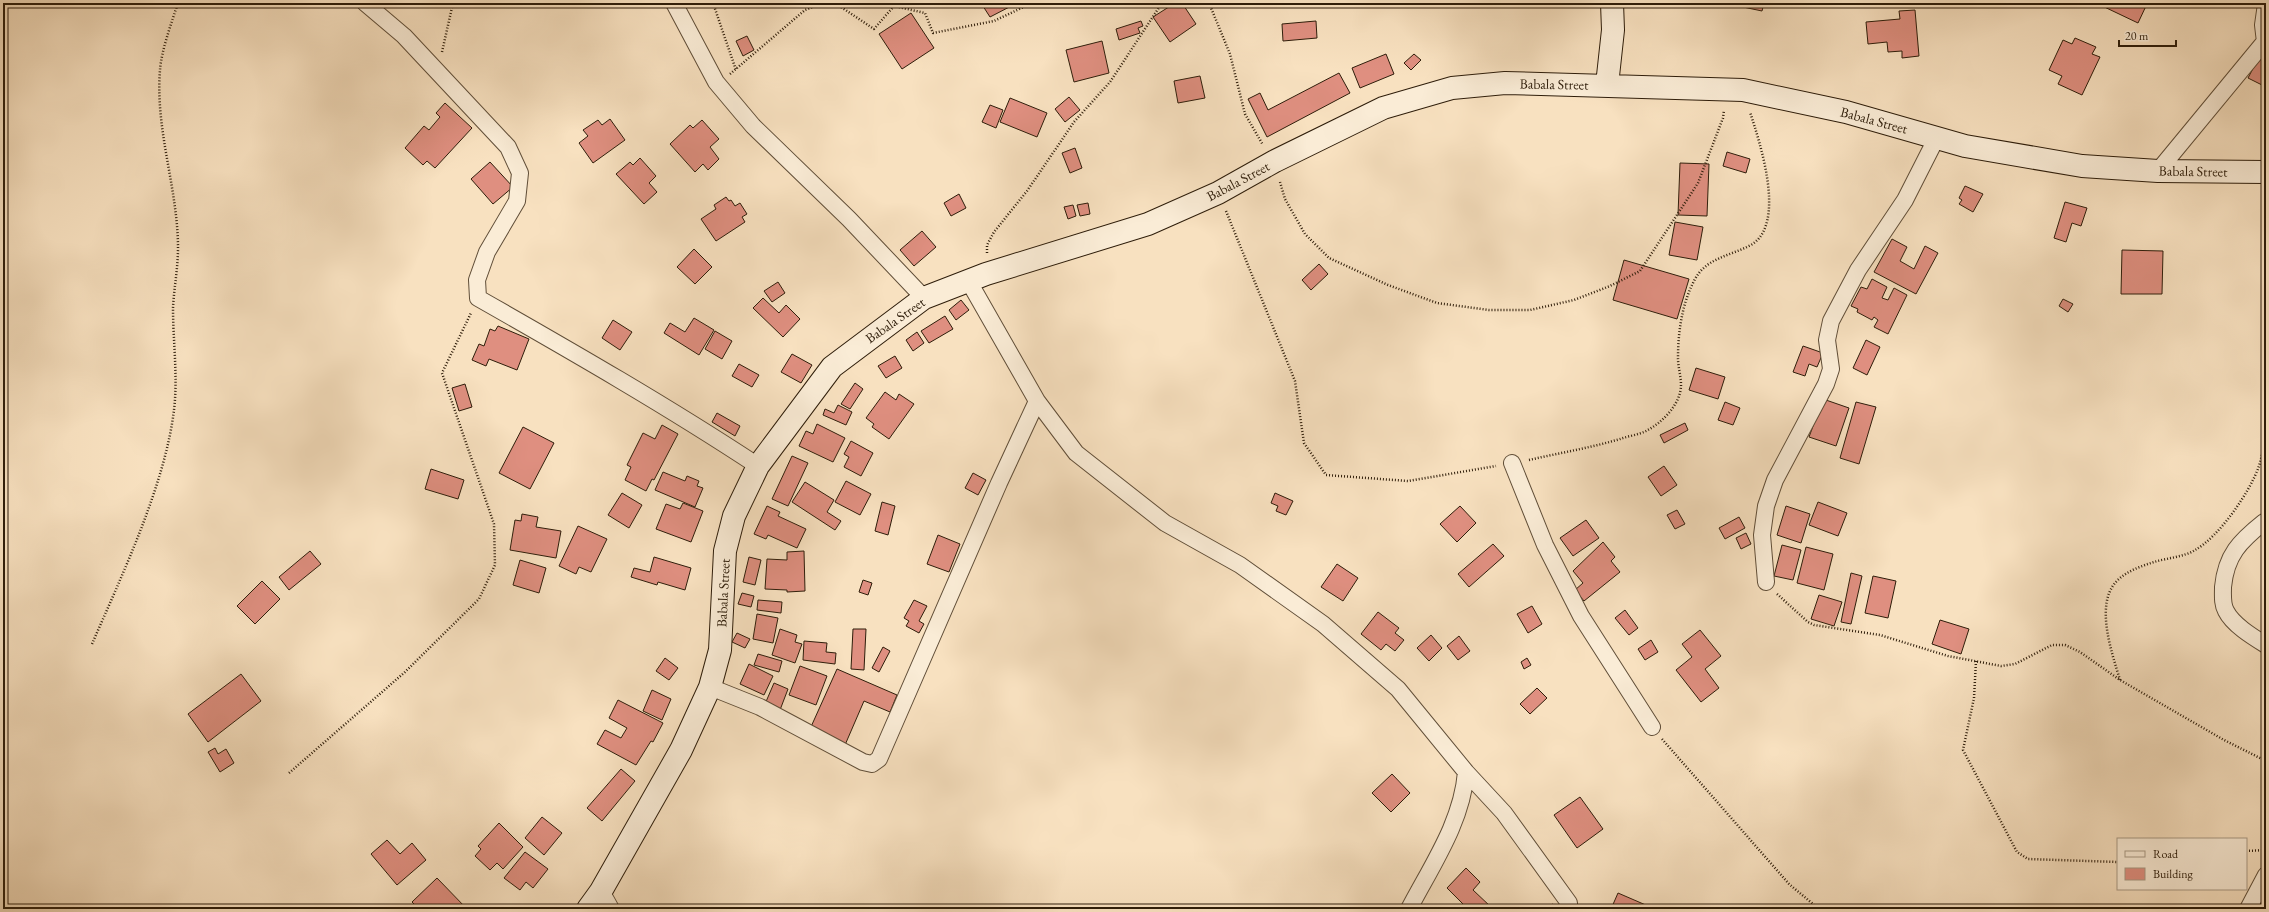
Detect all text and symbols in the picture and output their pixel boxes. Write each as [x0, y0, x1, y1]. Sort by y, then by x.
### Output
scale bar [2119, 22, 2176, 48]
text: 20 m [2125, 28, 2149, 44]
street label: Babala Street [1519, 74, 1589, 94]
street label: Babala Street [1838, 102, 1910, 138]
street label: Babala Street [1203, 157, 1273, 205]
street label: Babala Street [2158, 161, 2228, 181]
street label: Babala Street [862, 293, 929, 347]
street label: Babala Street [712, 558, 734, 628]
legend [2117, 838, 2247, 890]
text: Road [2153, 846, 2179, 862]
text: Building [2153, 866, 2194, 882]

